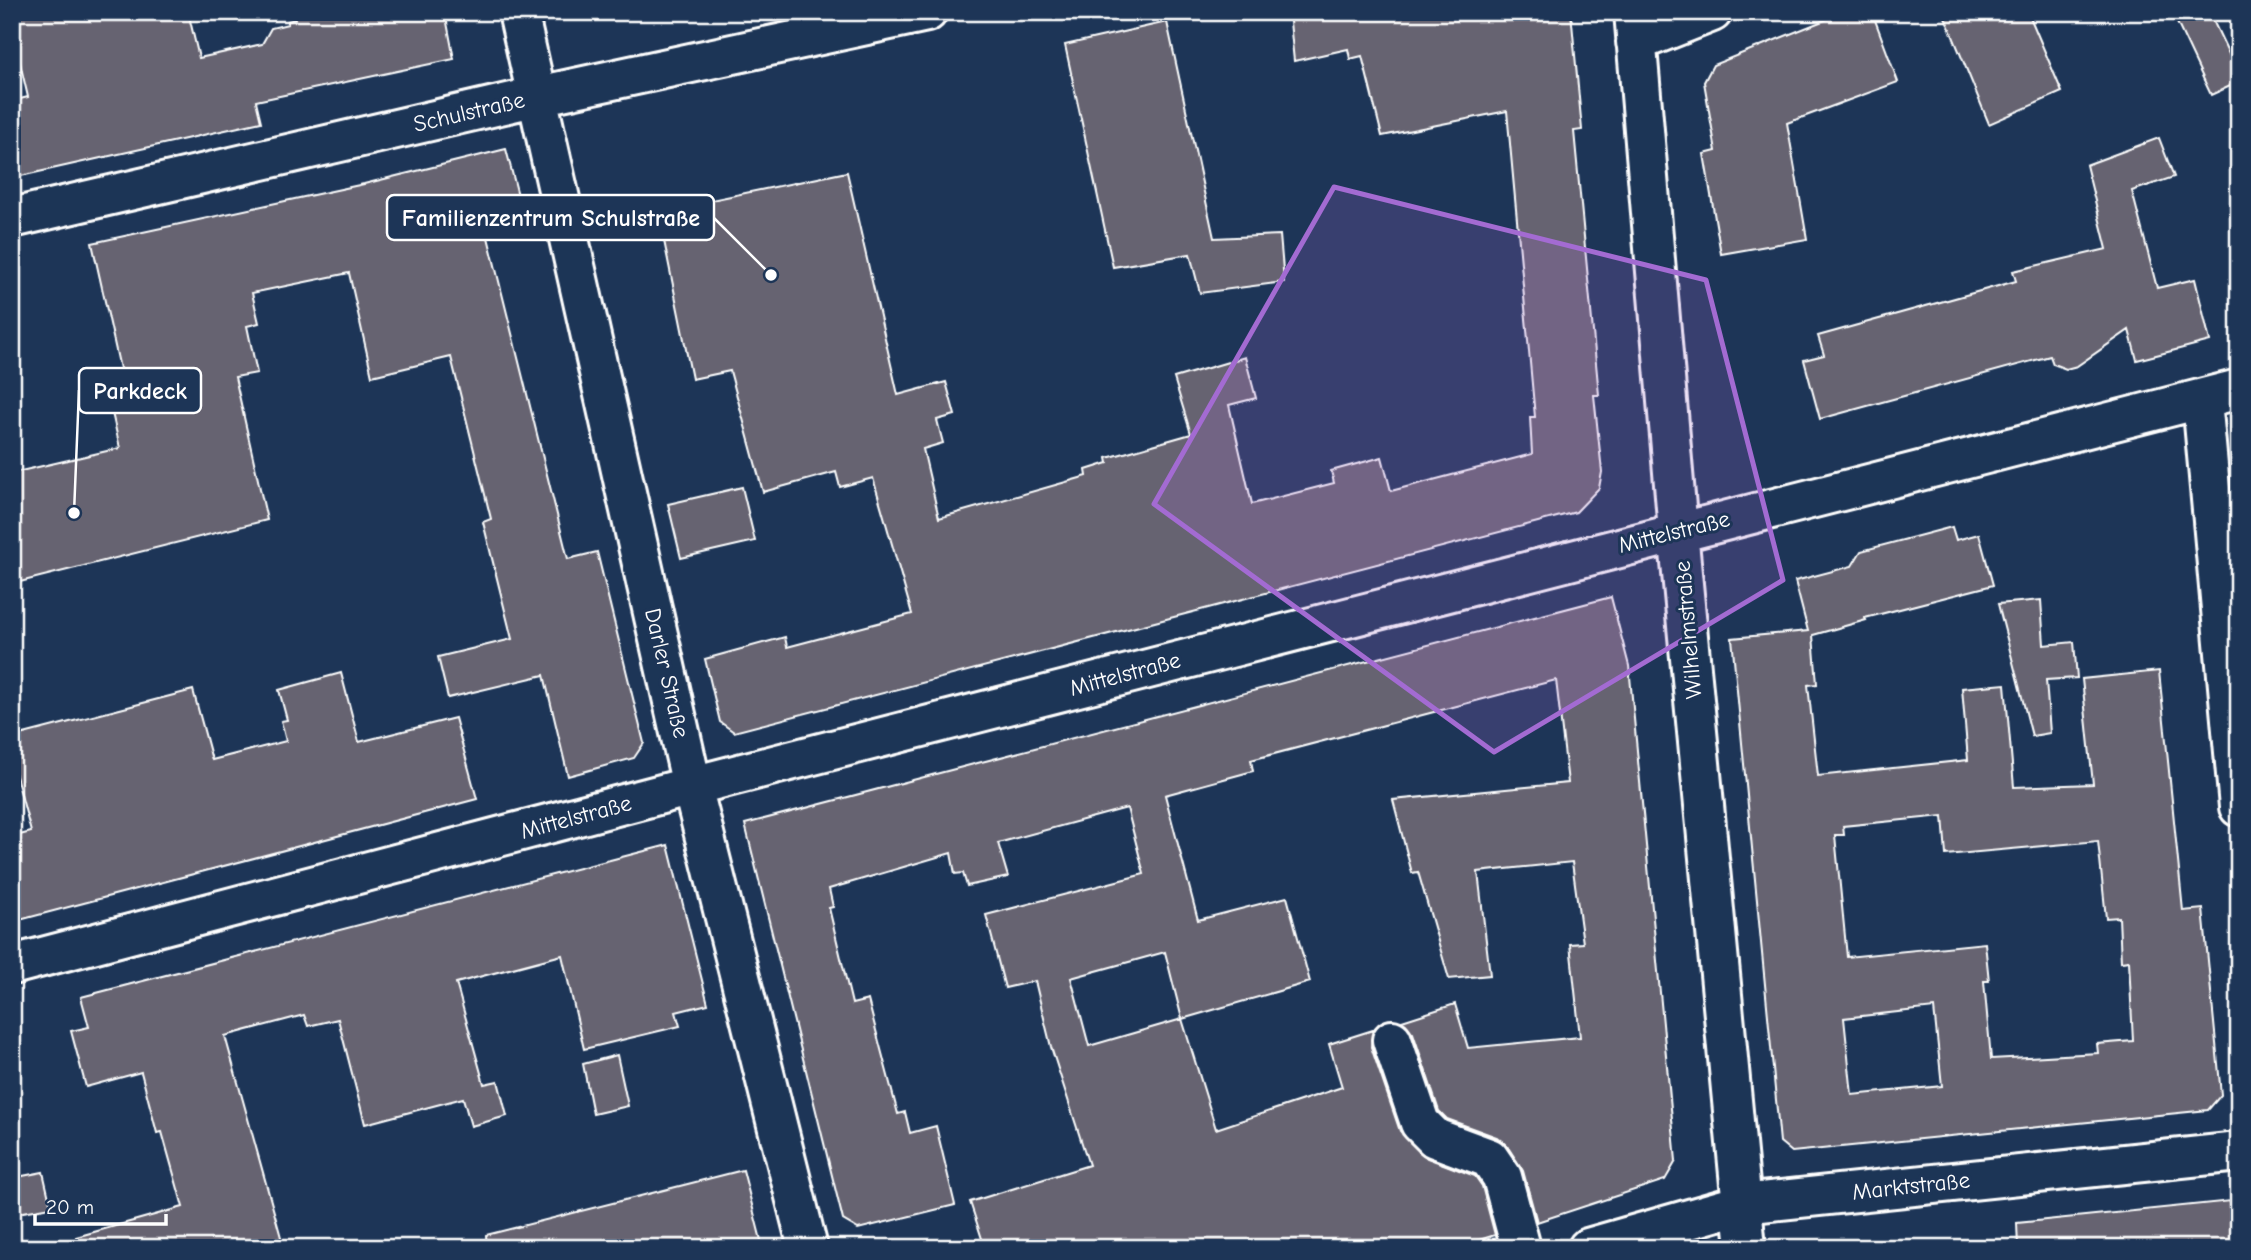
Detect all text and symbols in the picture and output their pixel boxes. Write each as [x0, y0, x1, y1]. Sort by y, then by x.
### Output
street label: Schulstraße [411, 86, 527, 138]
callout: Familienzentrum Schulstraße [387, 195, 714, 240]
text: Familienzentrum Schulstraße [402, 204, 700, 232]
callout: Parkdeck [79, 368, 201, 413]
text: Parkdeck [93, 377, 187, 405]
street label: Mittelstraße [1615, 505, 1733, 559]
street label: Wilhelmstraße [1669, 560, 1707, 700]
street label: Darler Straße [639, 606, 695, 740]
street label: Mittelstraße [1067, 646, 1183, 702]
street label: Mittelstraße [518, 789, 634, 845]
street label: Marktstraße [1851, 1166, 1971, 1206]
scale bar [35, 1183, 166, 1227]
text: 20 m [46, 1195, 94, 1219]

